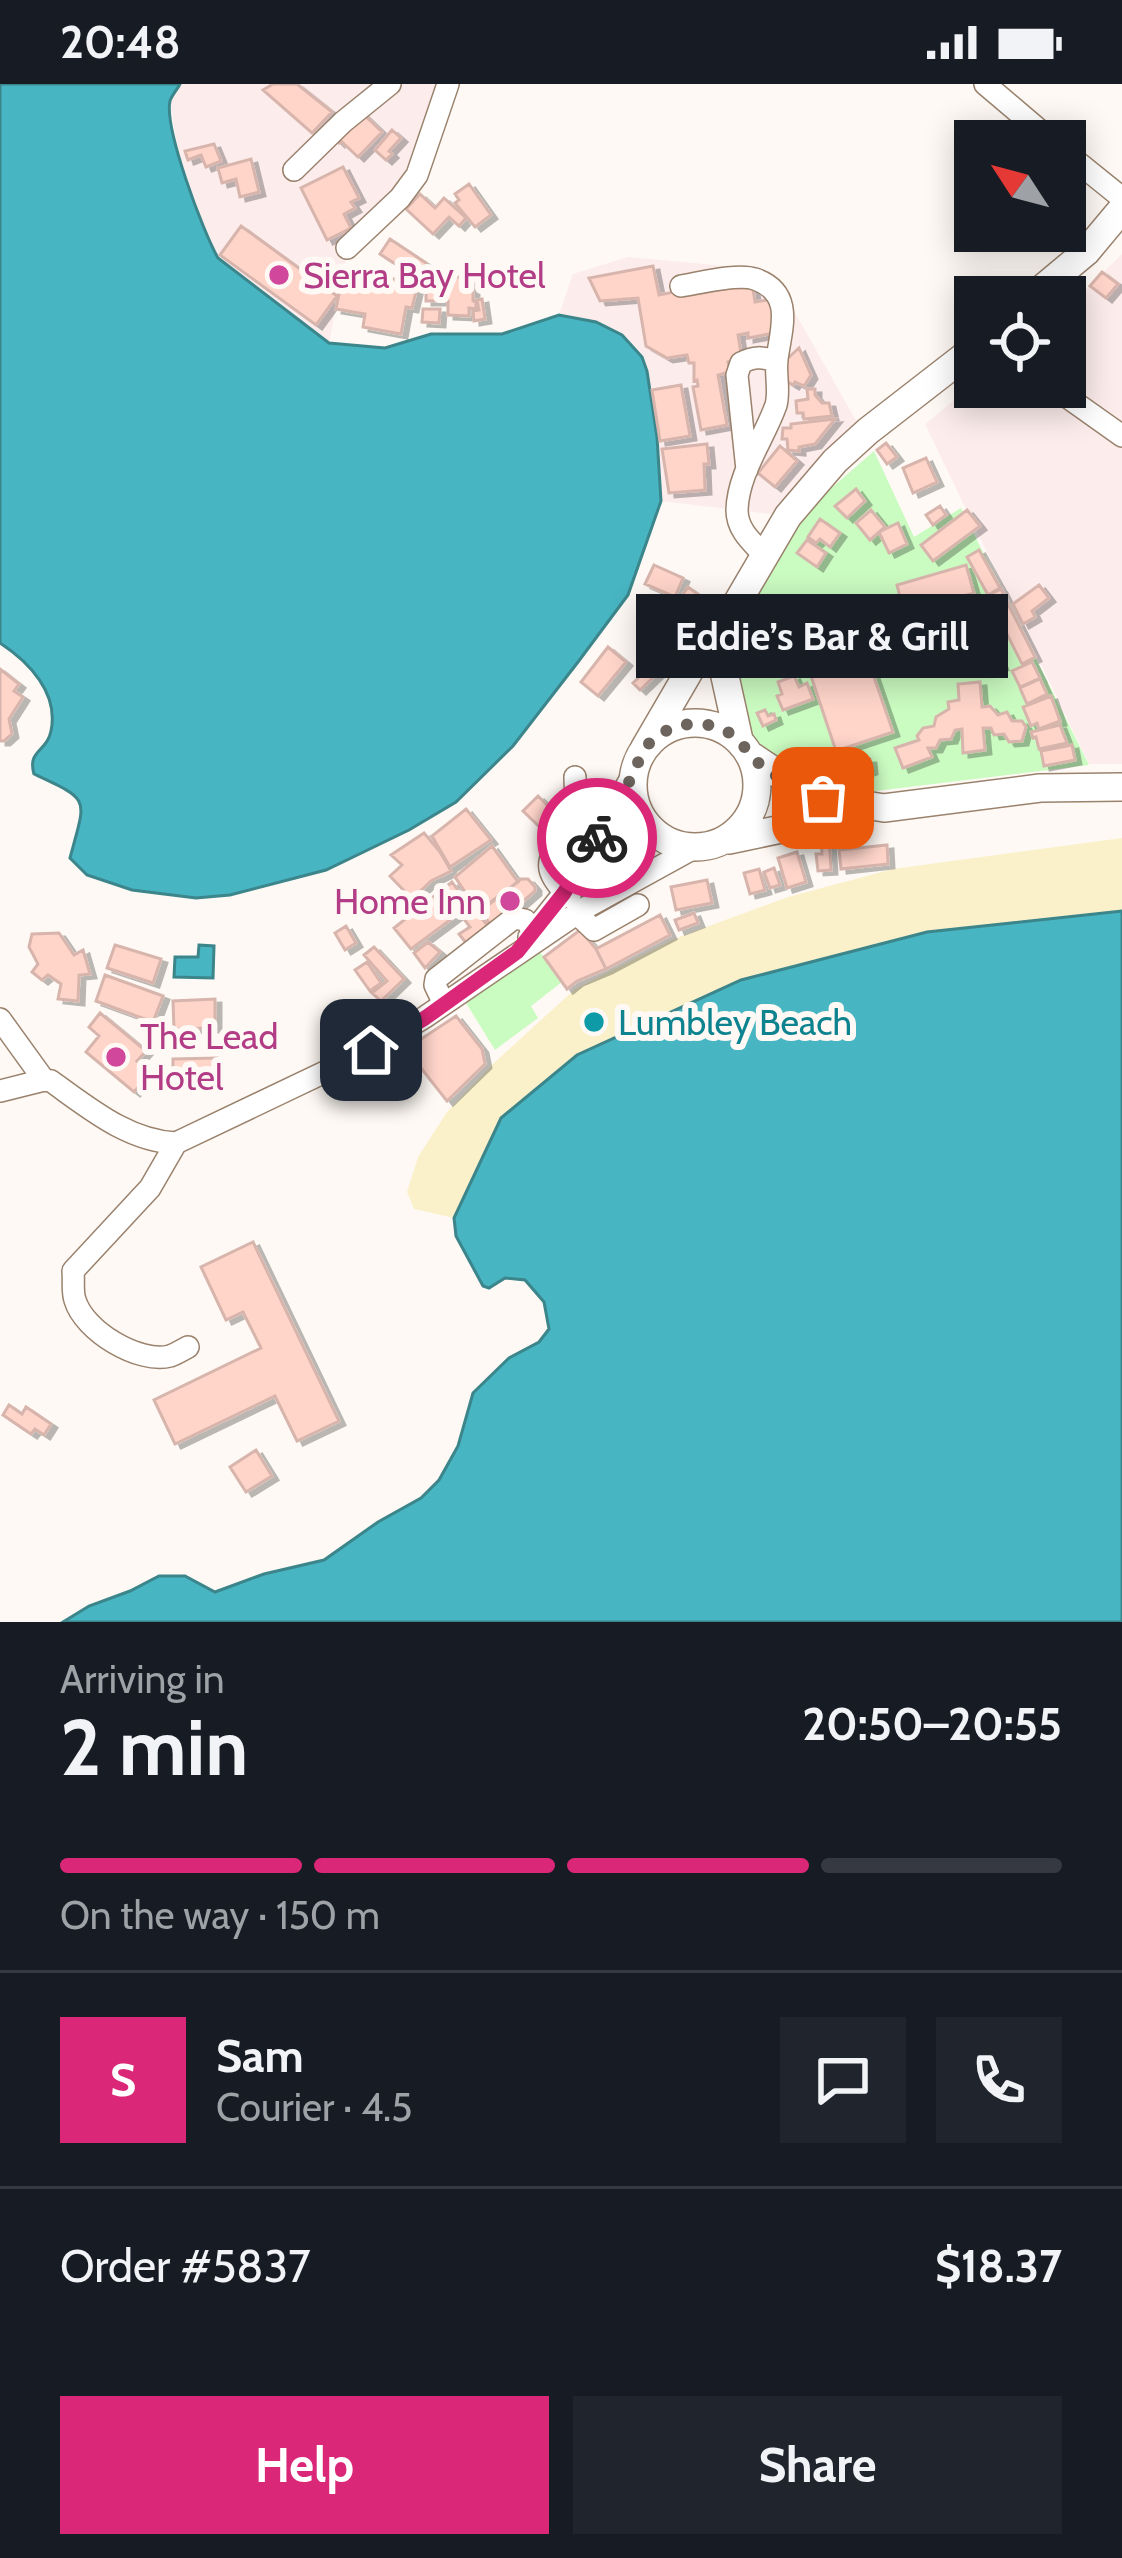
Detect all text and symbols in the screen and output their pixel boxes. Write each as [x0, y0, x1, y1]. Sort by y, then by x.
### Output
text: 20:48 [60, 15, 181, 69]
north arrow [954, 120, 1086, 252]
map controls [954, 120, 1086, 408]
place label: Sierra Bay Hotel [303, 253, 546, 297]
marker: Sierra Bay Hotel [266, 262, 292, 288]
button: locate [954, 276, 1086, 408]
callout: Eddie’s Bar & Grill [637, 594, 1009, 678]
text: Eddie’s Bar & Grill [675, 612, 969, 660]
pin [772, 747, 874, 849]
icon: bag [790, 765, 856, 831]
courier [537, 778, 657, 898]
icon: bike [564, 805, 630, 871]
place label: Home Inn [334, 879, 486, 923]
marker: Home Inn [497, 888, 523, 914]
pin [320, 999, 422, 1101]
place label: Lumbley Beach [618, 1000, 852, 1044]
marker: Lumbley Beach [581, 1009, 607, 1035]
place label: The Lead Hotel [140, 1014, 278, 1099]
icon: home [338, 1017, 404, 1083]
marker: The Lead Hotel [103, 1044, 129, 1070]
text: Arriving in [60, 1655, 224, 1703]
text: 20:50–20:55 [802, 1697, 1062, 1751]
text: 2 min [60, 1700, 248, 1795]
text: On the way · 150 m [60, 1891, 380, 1939]
button: chat [780, 2017, 906, 2143]
button: phone [936, 2017, 1062, 2143]
text: Sam [216, 2029, 304, 2083]
text: S [110, 2053, 136, 2107]
text: Courier · 4.5 [216, 2083, 412, 2131]
text: Order #5837 [60, 2239, 311, 2293]
text: $18.37 [935, 2239, 1062, 2293]
button: Help [60, 2396, 549, 2534]
button: Share [573, 2396, 1062, 2534]

